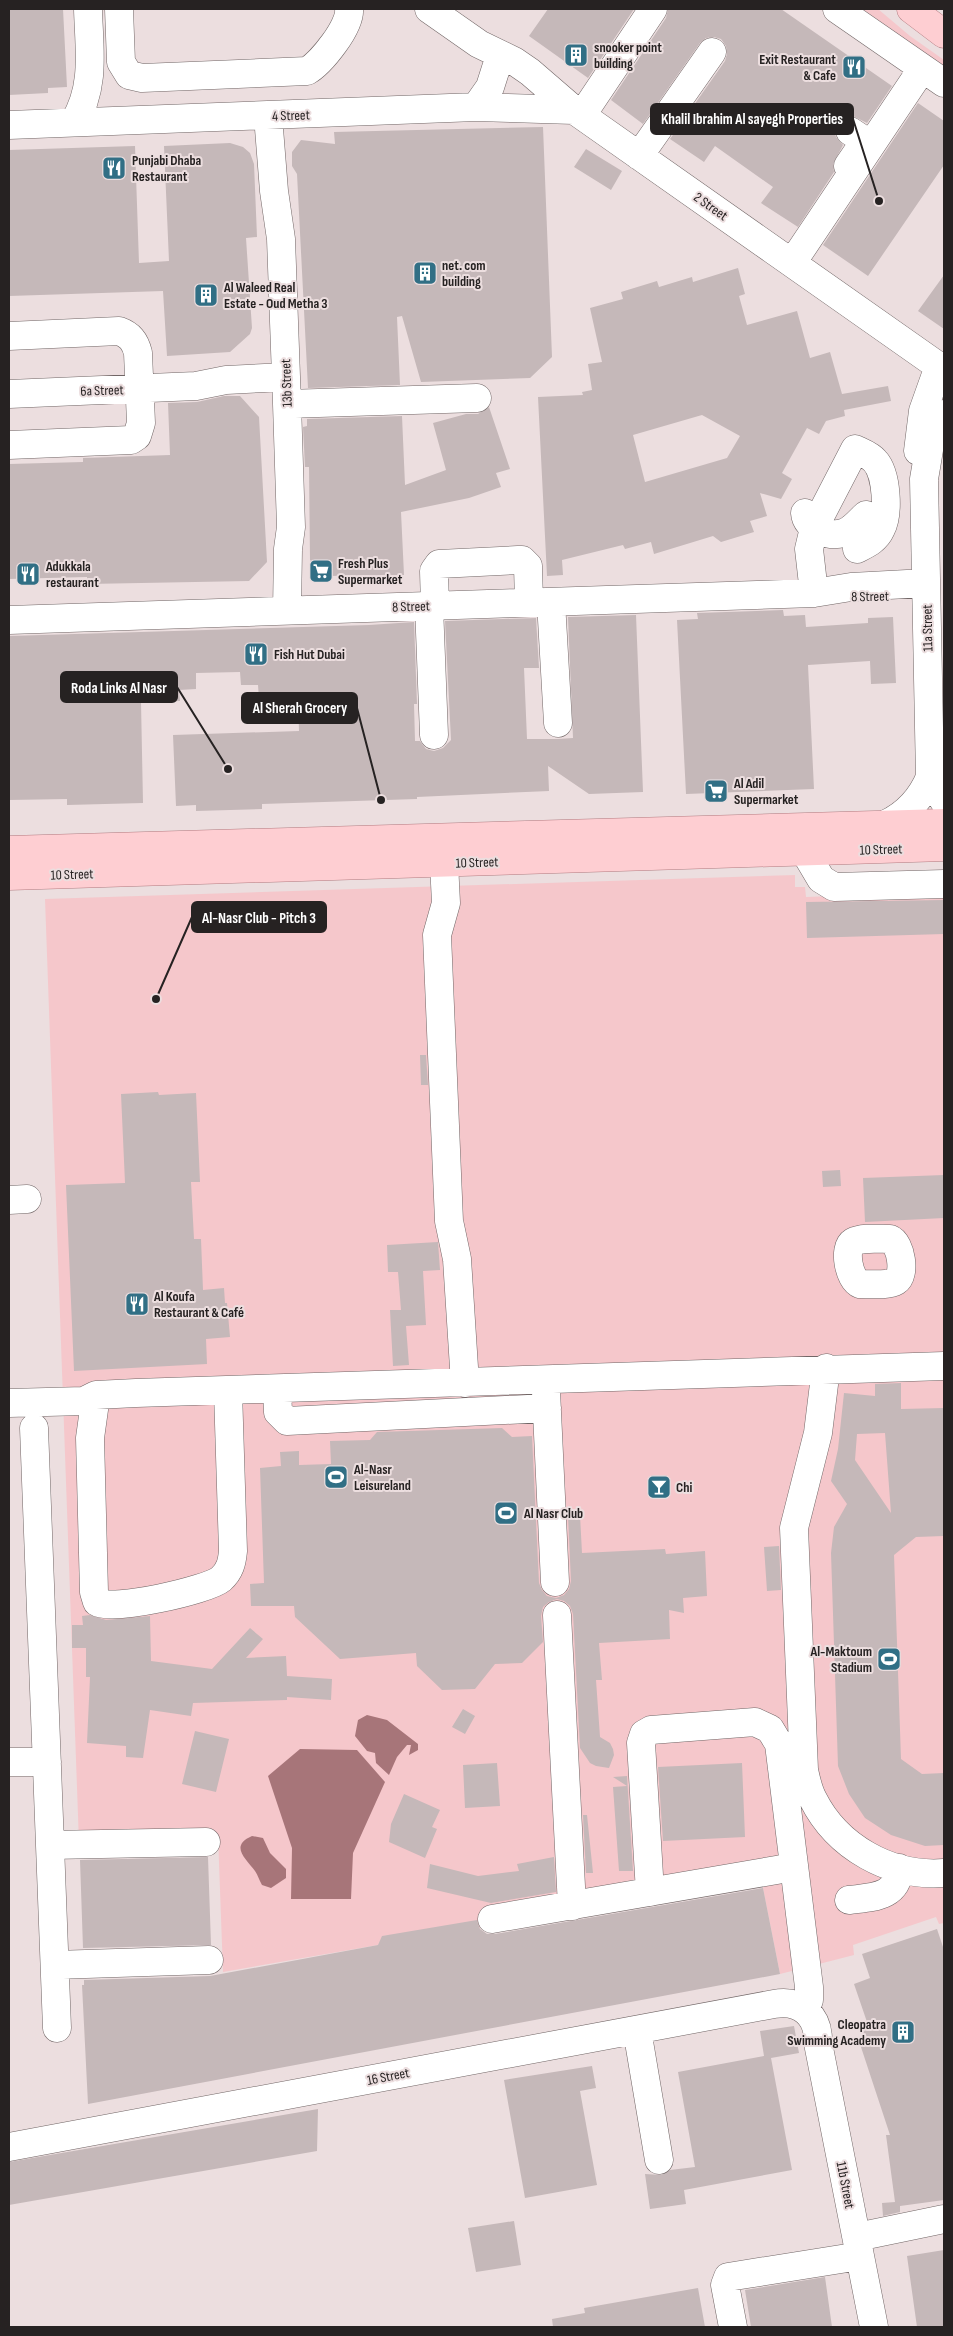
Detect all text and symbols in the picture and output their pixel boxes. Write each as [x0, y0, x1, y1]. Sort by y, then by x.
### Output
place label: snooker point building [594, 39, 662, 72]
building icon: snooker point building [563, 42, 589, 68]
place label: Exit Restaurant & Cafe [759, 51, 836, 84]
restaurant icon: Exit Restaurant & Cafe [841, 54, 867, 80]
callout: Khalil Ibrahim Al sayegh Properties [651, 104, 853, 134]
street label: 4 Street [272, 106, 310, 125]
text: Khalil Ibrahim Al sayegh Properties [661, 110, 843, 129]
place label: Punjabi Dhaba Restaurant [132, 152, 202, 185]
restaurant icon: Punjabi Dhaba Restaurant [101, 155, 127, 181]
street label: 2 Street [690, 189, 731, 224]
place label: net. com building [442, 257, 486, 290]
building icon: net. com building [412, 260, 438, 286]
place label: Al Waleed Real Estate - Oud Metha 3 [223, 279, 328, 312]
building icon: Al Waleed Real Estate - Oud Metha 3 [193, 282, 219, 308]
street label: 13b Street [277, 359, 296, 407]
street label: 6a Street [80, 381, 124, 400]
place label: Fresh Plus Supermarket [338, 555, 403, 588]
place label: Adukkala restaurant [45, 558, 99, 591]
supermarket icon: Fresh Plus Supermarket [308, 558, 334, 584]
restaurant icon: Adukkala restaurant [15, 561, 41, 587]
street label: 8 Street [851, 588, 889, 605]
street label: 8 Street [392, 597, 430, 616]
street label: 11a Street [919, 604, 936, 652]
restaurant icon: Fish Hut Dubai [243, 641, 269, 667]
place label: Fish Hut Dubai [274, 646, 345, 663]
callout: Roda Links Al Nasr [61, 672, 177, 702]
text: Roda Links Al Nasr [71, 679, 167, 698]
callout: Al Sherah Grocery [242, 693, 357, 723]
text: Al Sherah Grocery [252, 699, 348, 718]
place label: Al Adil Supermarket [733, 775, 799, 808]
supermarket icon: Al Adil Supermarket [703, 778, 729, 804]
street label: 10 Street [859, 840, 903, 859]
street label: 10 Street [455, 853, 499, 872]
street label: 10 Street [50, 865, 94, 884]
callout: Al-Nasr Club - Pitch 3 [192, 902, 326, 932]
text: Al-Nasr Club - Pitch 3 [201, 909, 316, 928]
place label: Al Koufa Restaurant & Café [153, 1288, 244, 1321]
restaurant icon: Al Koufa Restaurant & Café [124, 1291, 150, 1317]
place label: Al-Nasr Leisureland [353, 1461, 411, 1494]
sports icon: Al-Nasr Leisureland [323, 1464, 349, 1490]
bar icon: Chi [646, 1474, 672, 1500]
place label: Chi [676, 1479, 692, 1496]
sports icon: Al Nasr Club [493, 1500, 519, 1526]
place label: Al Nasr Club [523, 1505, 583, 1522]
place label: Al-Maktoum Stadium [809, 1643, 872, 1676]
sports icon: Al-Maktoum Stadium [876, 1646, 902, 1672]
place label: Cleopatra Swimming Academy [787, 2016, 886, 2049]
building icon: Cleopatra Swimming Academy [890, 2019, 916, 2045]
street label: 16 Street [365, 2064, 411, 2089]
street label: 11b Street [833, 2160, 858, 2210]

